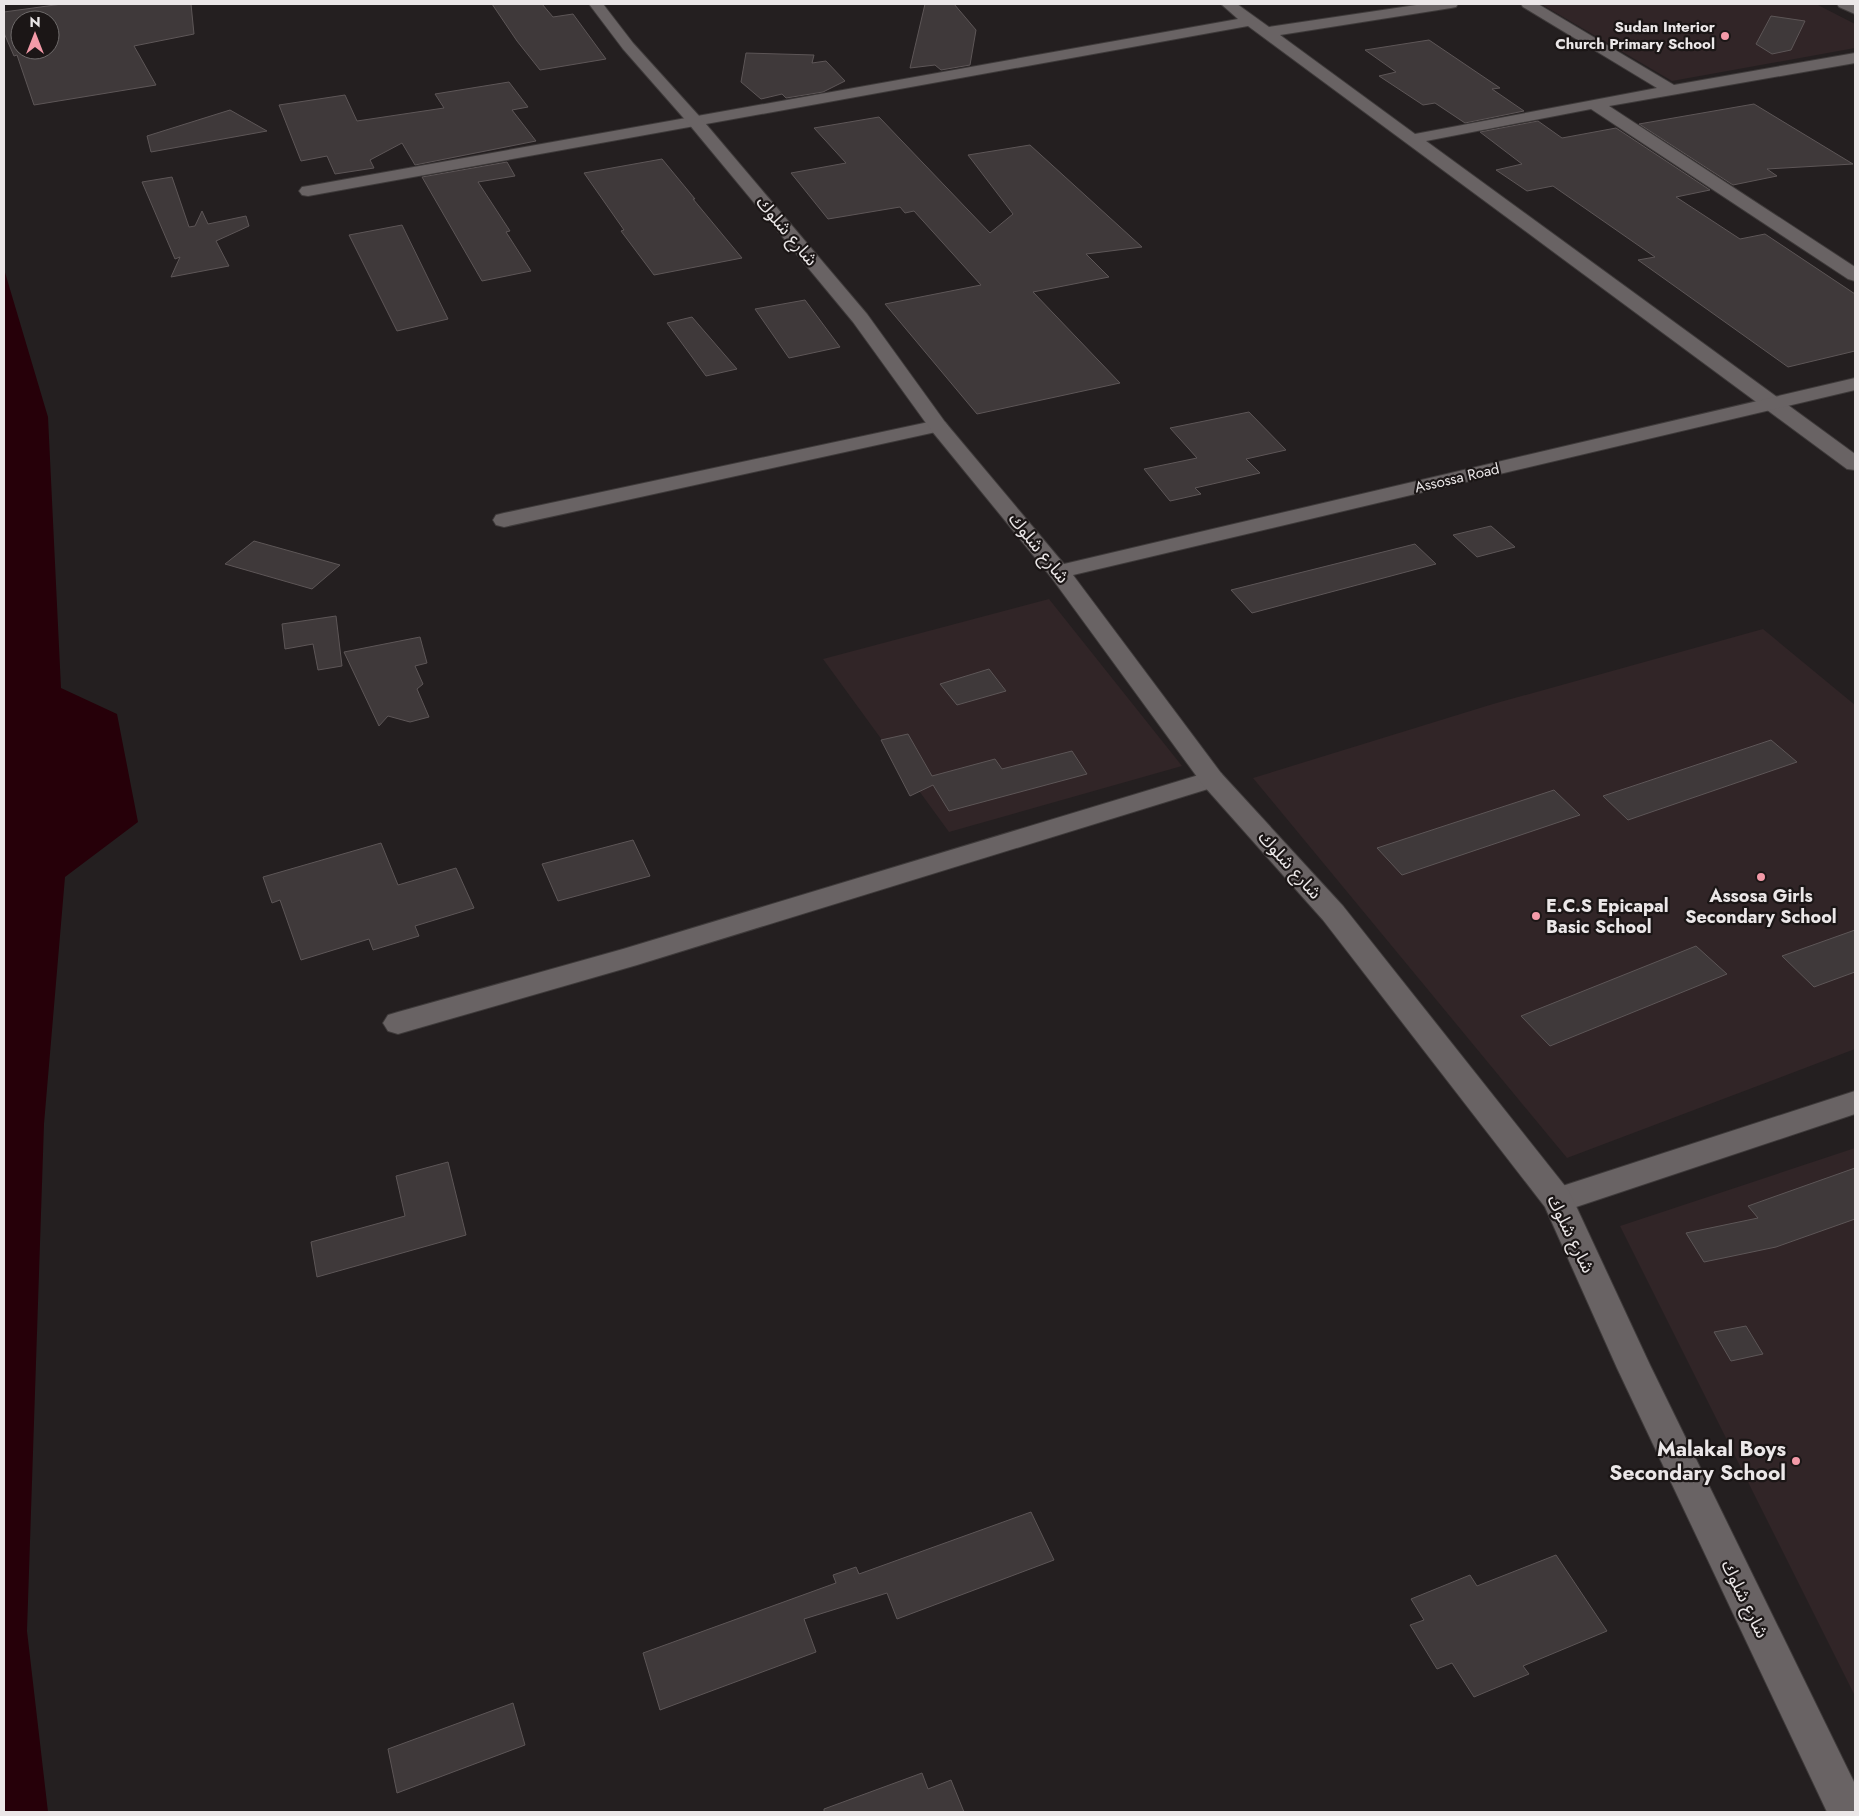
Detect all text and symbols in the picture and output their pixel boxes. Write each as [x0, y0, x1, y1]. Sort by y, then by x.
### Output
north arrow [10, 10, 60, 60]
text: N [29, 12, 41, 32]
place label: Sudan Interior Church Primary School [1555, 16, 1716, 55]
marker: Sudan Interior Church Primary School [1719, 30, 1731, 42]
street label: شارع شلوك [749, 190, 824, 272]
street label: Assossa Road [1412, 458, 1502, 498]
street label: شارع شلوك [1002, 507, 1076, 590]
street label: شارع شلوك [1251, 825, 1328, 906]
marker: Assosa Girls Secondary School [1755, 871, 1767, 883]
place label: Assosa Girls Secondary School [1685, 883, 1837, 930]
place label: E.C.S Epicapal Basic School [1546, 893, 1669, 940]
marker: E.C.S Epicapal Basic School [1530, 910, 1542, 922]
street label: شارع شلوك [1540, 1190, 1601, 1278]
place label: Malakal Boys Secondary School [1609, 1434, 1786, 1488]
marker: Malakal Boys Secondary School [1790, 1455, 1802, 1467]
street label: شارع شلوك [1714, 1555, 1775, 1643]

